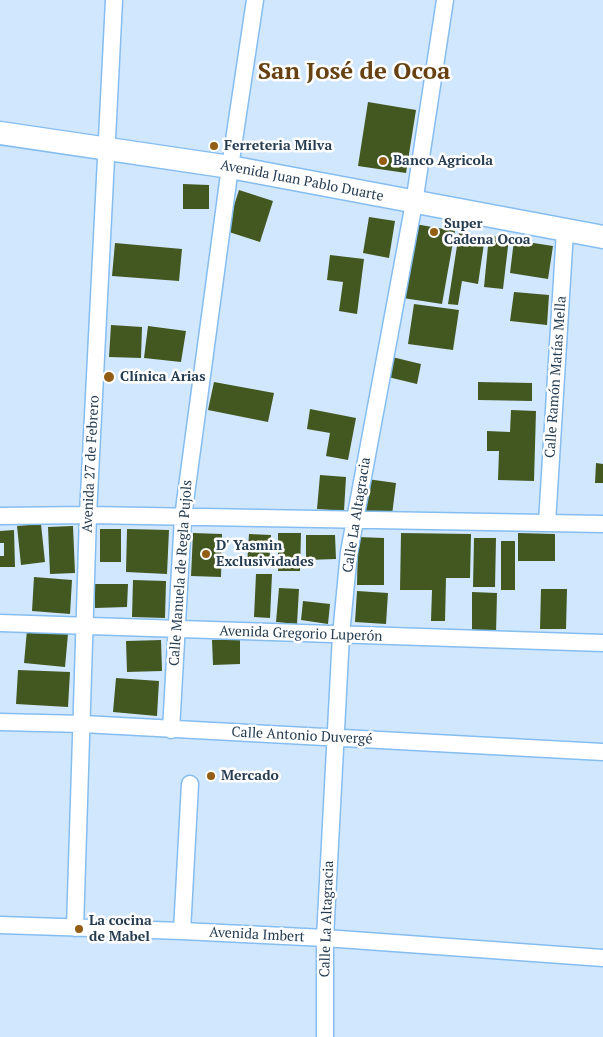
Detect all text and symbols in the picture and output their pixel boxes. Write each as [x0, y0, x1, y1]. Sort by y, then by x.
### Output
district label: San José de Ocoa [258, 58, 450, 86]
place label: Ferreteria Milva [224, 138, 332, 154]
marker: Ferreteria Milva [208, 140, 220, 152]
place label: Banco Agricola [393, 153, 493, 169]
marker: Banco Agricola [377, 155, 389, 167]
street label: Avenida Juan Pablo Duarte [219, 157, 385, 205]
place label: Super Cadena Ocoa [444, 216, 531, 248]
marker: Super Cadena Ocoa [428, 226, 440, 238]
street label: Calle Ramón Matías Mella [542, 295, 570, 459]
place label: Clínica Arias [120, 369, 205, 385]
marker: Clínica Arias [102, 370, 116, 384]
street label: Avenida 27 de Febrero [79, 395, 103, 533]
street label: Calle La Altagracia [340, 456, 374, 574]
street label: Calle Manuela de Regla Pujols [166, 479, 196, 667]
place label: D' Yasmin Exclusividades [216, 538, 314, 570]
marker: D' Yasmin Exclusividades [200, 548, 212, 560]
street label: Avenida Gregorio Luperón [219, 623, 383, 645]
street label: Calle Antonio Duvergé [231, 724, 373, 748]
place label: Mercado [221, 768, 279, 784]
marker: Mercado [205, 770, 217, 782]
street label: Calle La Altagracia [317, 860, 337, 978]
place label: La cocina de Mabel [89, 913, 152, 946]
marker: La cocina de Mabel [73, 923, 85, 935]
street label: Avenida Imbert [209, 924, 305, 946]

